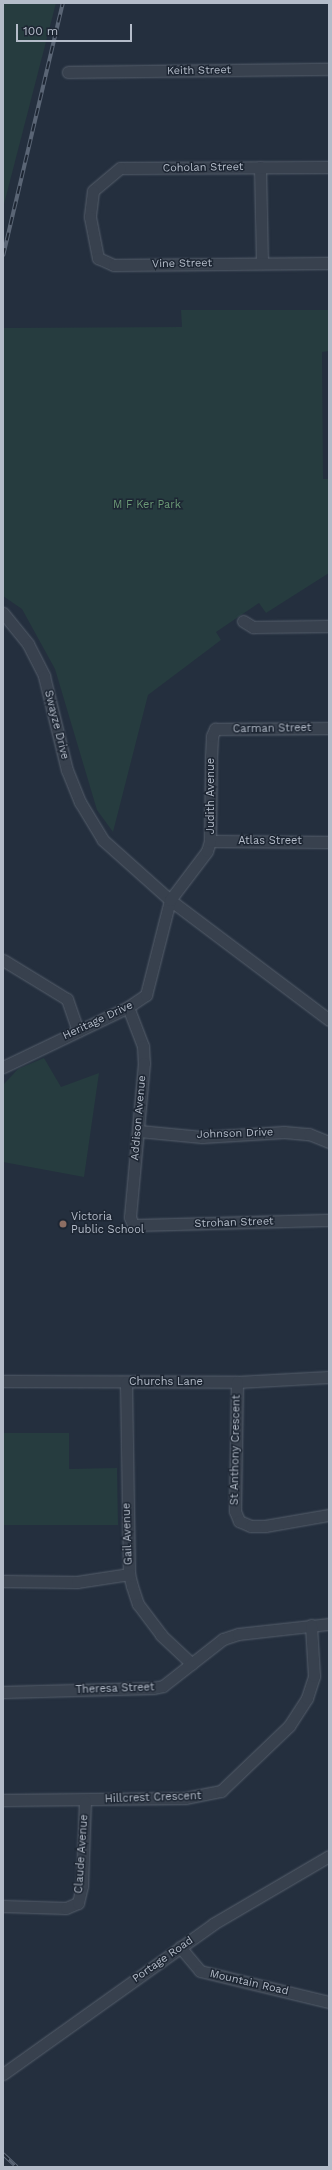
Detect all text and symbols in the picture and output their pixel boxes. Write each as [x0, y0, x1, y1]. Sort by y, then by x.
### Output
scale bar [18, 16, 134, 42]
text: 100 m [23, 24, 58, 38]
street label: Keith Street [167, 64, 231, 78]
street label: Coholan Street [162, 161, 244, 175]
street label: Vine Street [152, 257, 212, 271]
park label: M F Ker Park [113, 498, 181, 512]
street label: Swayze Drive [41, 689, 71, 761]
street label: Carman Street [233, 722, 311, 736]
street label: Judith Avenue [204, 758, 218, 834]
street label: Atlas Street [238, 834, 302, 848]
street label: Heritage Drive [61, 999, 135, 1043]
street label: Addison Avenue [129, 1075, 149, 1161]
street label: Johnson Drive [196, 1126, 274, 1142]
place label: Victoria Public School [71, 1211, 144, 1237]
street label: Strohan Street [194, 1215, 274, 1231]
marker: Victoria Public School [58, 1219, 68, 1229]
street label: Churchs Lane [129, 1375, 203, 1389]
street label: St Anthony Crescent [228, 1394, 244, 1506]
street label: Gail Avenue [120, 1502, 136, 1566]
street label: Theresa Street [75, 1681, 155, 1697]
street label: Hillcrest Crescent [105, 1790, 201, 1806]
street label: Claude Avenue [73, 1814, 91, 1894]
street label: Portage Road [130, 1934, 196, 1986]
street label: Mountain Road [208, 1968, 290, 1998]

